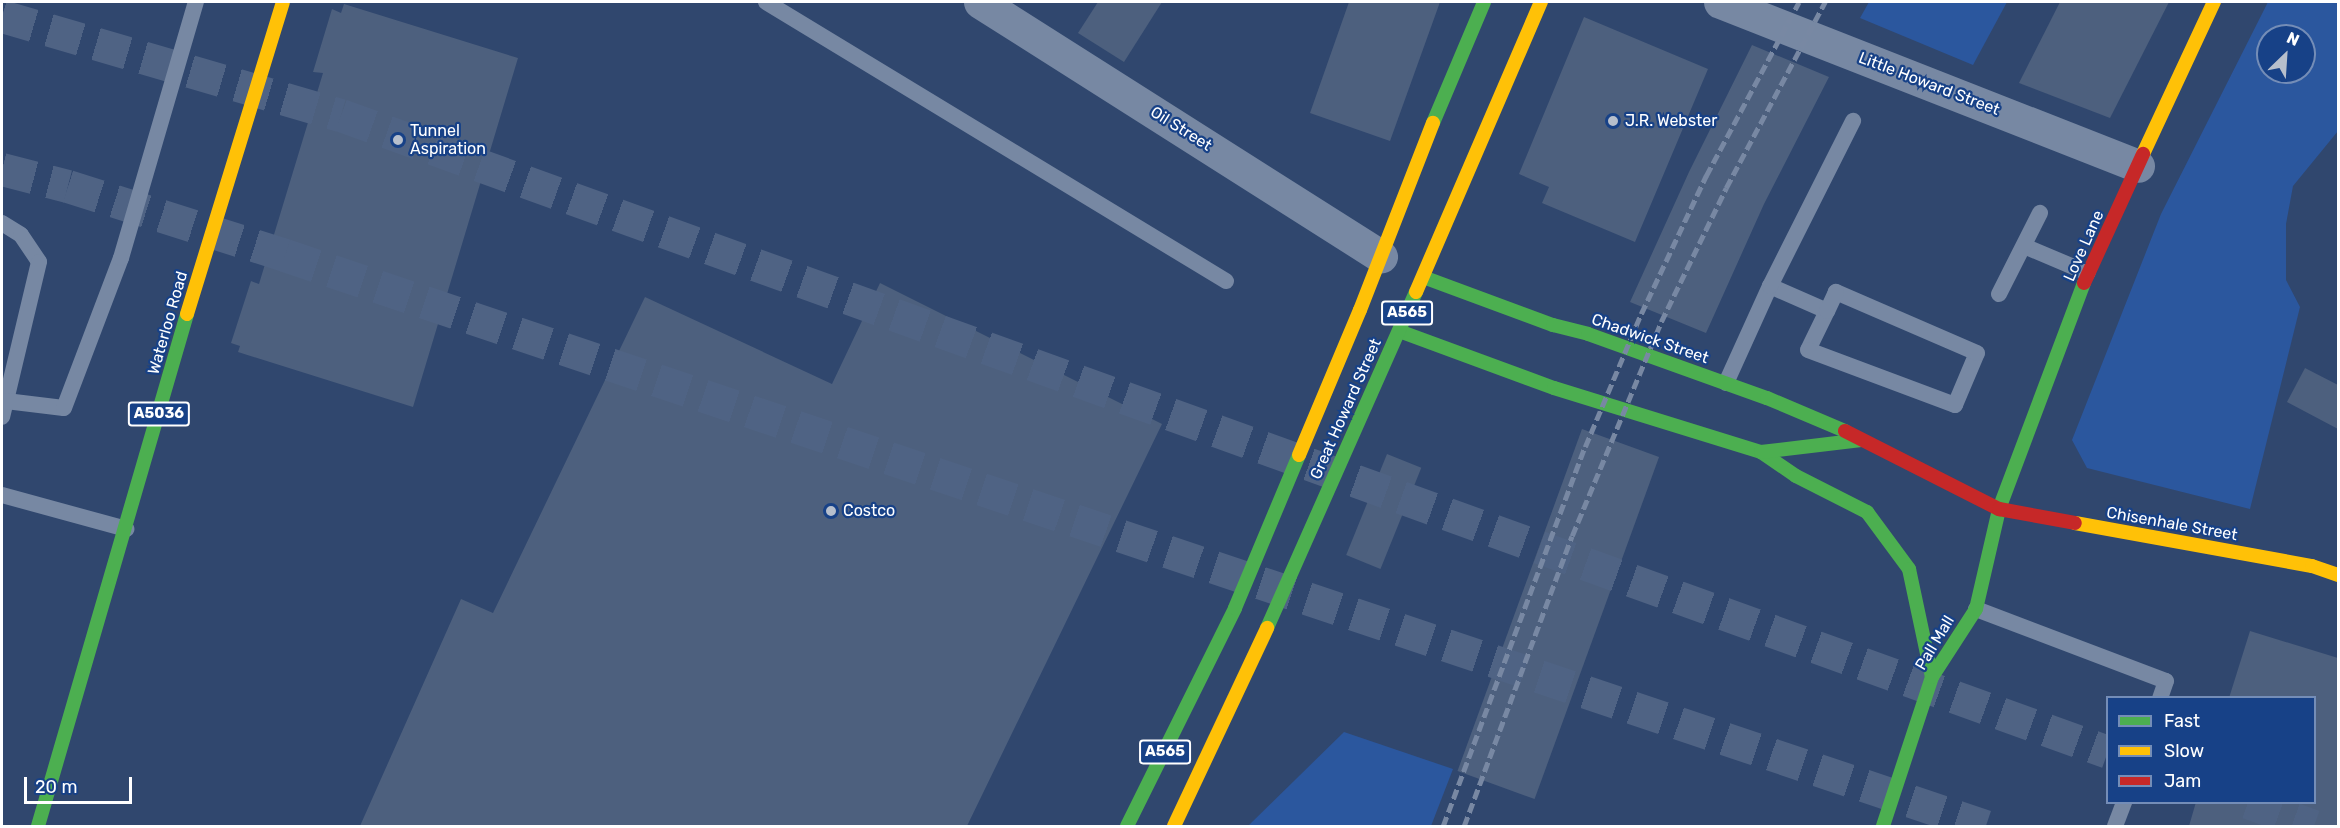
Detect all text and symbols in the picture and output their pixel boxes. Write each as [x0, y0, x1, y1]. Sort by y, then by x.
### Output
north arrow [2256, 24, 2316, 84]
text: N [2284, 28, 2302, 50]
street label: Little Howard Street [1856, 48, 2002, 120]
street label: Oil Street [1147, 103, 1215, 155]
place label: J.R. Webster [1625, 111, 1718, 131]
marker: J.R. Webster [1606, 114, 1620, 128]
place label: Tunnel Aspiration [410, 121, 486, 159]
marker: Tunnel Aspiration [391, 133, 405, 147]
street label: Love Lane [2060, 208, 2108, 284]
street label: Waterloo Road [144, 269, 192, 377]
road number: A565 [1380, 301, 1434, 325]
street label: Chadwick Street [1589, 310, 1711, 368]
street label: Great Howard Street [1306, 336, 1386, 482]
road number: A5036 [128, 402, 190, 426]
place label: Costco [843, 501, 895, 521]
street label: Chisenhale Street [2105, 503, 2239, 545]
marker: Costco [824, 504, 838, 518]
street label: Pall Mall [1911, 612, 1959, 674]
legend [2106, 696, 2316, 804]
text: Fast [2164, 710, 2200, 732]
road number: A565 [1138, 740, 1192, 764]
text: Slow [2164, 740, 2204, 762]
scale bar [27, 765, 135, 803]
text: Jam [2164, 770, 2201, 792]
text: 20 m [35, 776, 77, 798]

